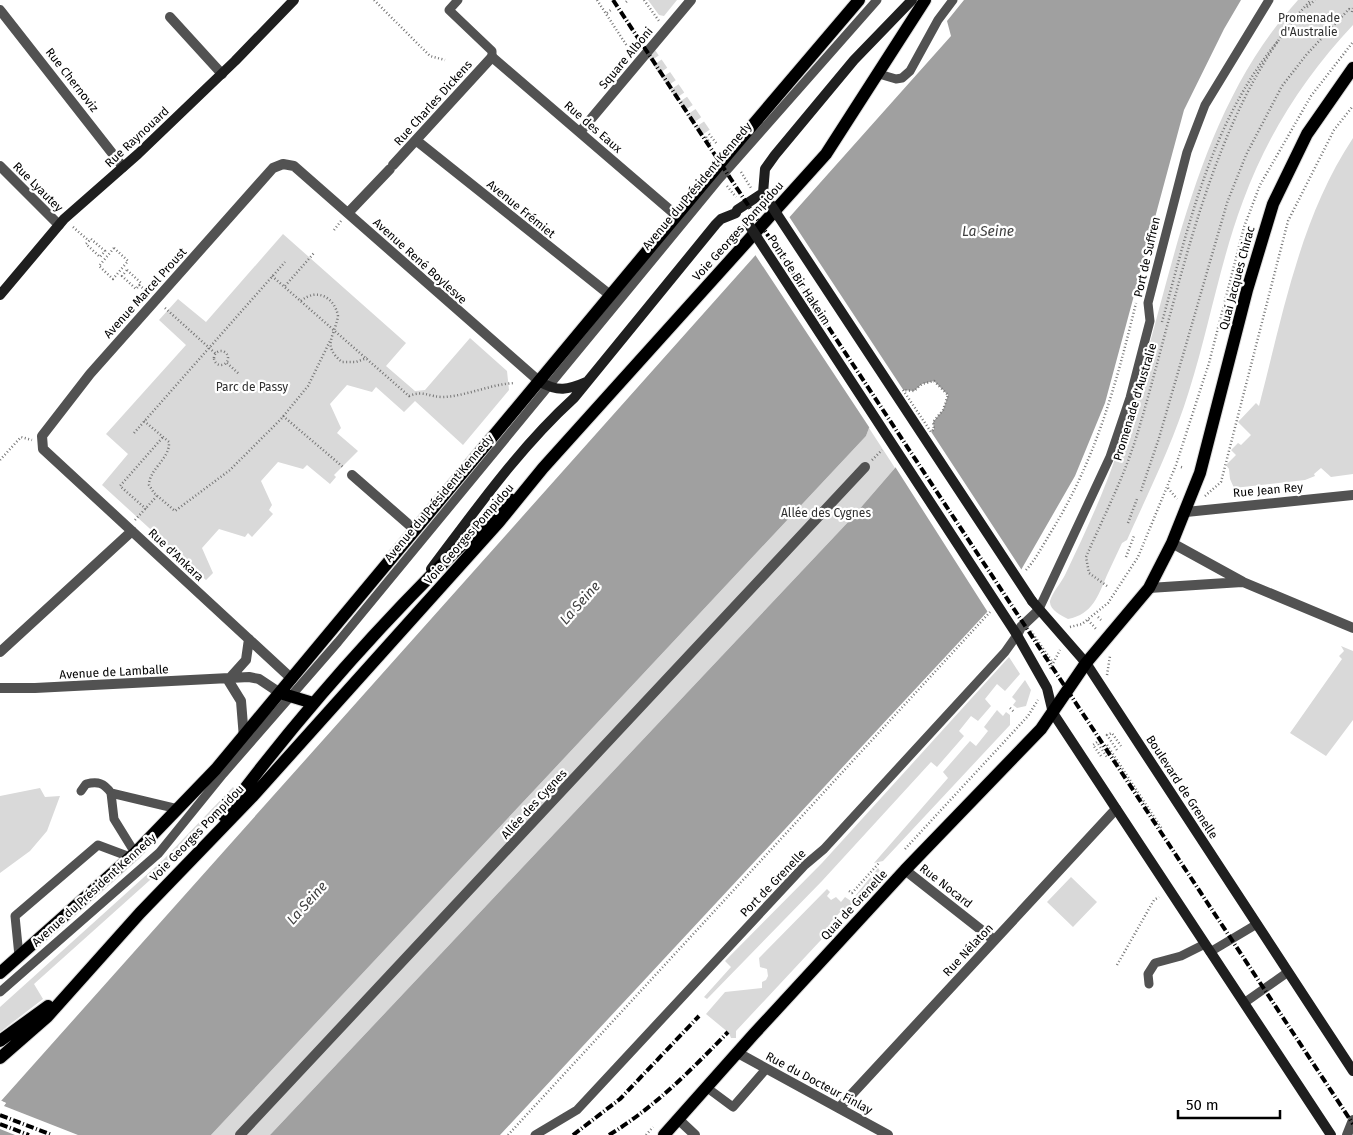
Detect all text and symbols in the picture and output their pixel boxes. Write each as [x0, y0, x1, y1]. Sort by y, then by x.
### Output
park label: Promenade d'Australie [1278, 11, 1340, 39]
street label: Square Alboni [596, 24, 656, 92]
street label: Rue Chernoviz [43, 45, 101, 115]
street label: Rue Charles Dickens [391, 57, 475, 148]
street label: Rue des Eaux [561, 98, 625, 156]
street label: Rue Raynouard [102, 104, 172, 170]
street label: Avenue du Président Kennedy [639, 119, 755, 253]
street label: Rue Lyautey [10, 159, 66, 215]
street label: Avenue Frémiet [484, 177, 558, 241]
street label: Voie Georges Pompidou [690, 178, 786, 284]
street label: Avenue René Boylesve [370, 215, 470, 307]
street label: Port de Suffren [1131, 215, 1163, 299]
water label: La Seine [962, 223, 1014, 240]
street label: Quai Jacques Chirac [1216, 224, 1258, 332]
street label: Pont de Bir Hakeim [765, 232, 833, 328]
street label: Avenue Marcel Proust [101, 244, 190, 341]
street label: Promenade d'Australie [1110, 341, 1160, 463]
park label: Parc de Passy [216, 380, 288, 394]
street label: Avenue du Président Kennedy [381, 431, 497, 565]
street label: Rue Jean Rey [1232, 480, 1304, 500]
street label: Voie Georges Pompidou [421, 481, 517, 587]
park label: Allée des Cygnes [781, 506, 871, 520]
street label: Rue d'Ankara [145, 526, 207, 584]
water label: La Seine [556, 578, 604, 628]
street label: Avenue de Lamballe [59, 662, 169, 682]
street label: Boulevard de Grenelle [1143, 733, 1221, 841]
street label: Allée des Cygnes [498, 766, 570, 842]
street label: Voie Georges Pompidou [147, 782, 247, 884]
street label: Avenue du Président Kennedy [29, 830, 159, 949]
street label: Port de Grenelle [737, 846, 809, 920]
street label: Rue Nocard [917, 861, 975, 911]
street label: Quai de Grenelle [818, 867, 890, 943]
water label: La Seine [283, 878, 331, 928]
street label: Rue Nélaton [940, 921, 996, 979]
street label: Rue du Docteur Finlay [763, 1049, 875, 1117]
scale bar [1178, 1088, 1280, 1120]
text: 50 m [1186, 1096, 1219, 1114]

